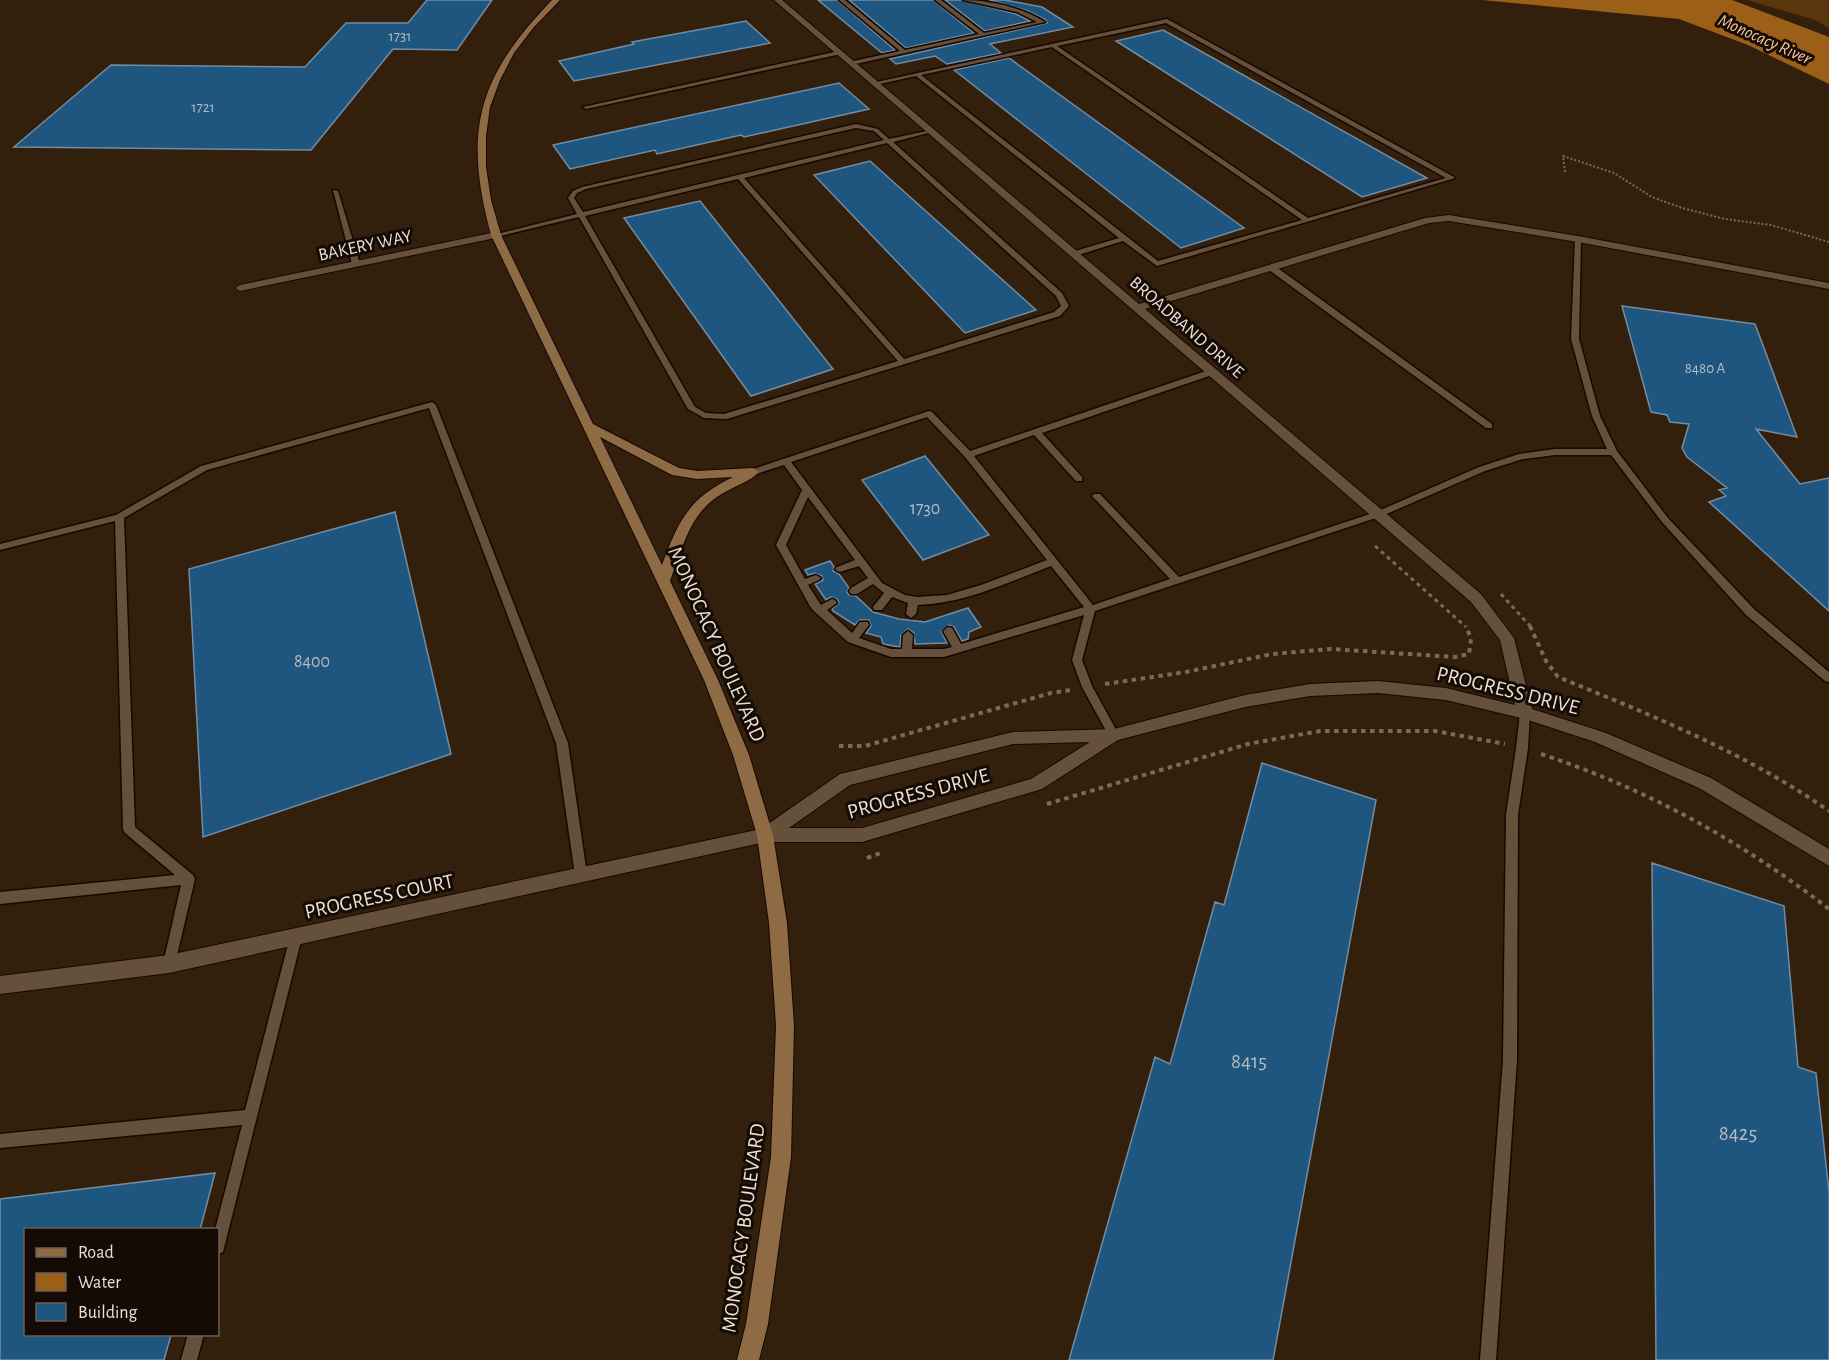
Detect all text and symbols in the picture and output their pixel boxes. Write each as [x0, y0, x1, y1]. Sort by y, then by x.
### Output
water label: Monocacy River [1715, 11, 1815, 69]
house number: 1731 [389, 29, 411, 44]
house number: 1721 [191, 100, 215, 115]
street label: BAKERY WAY [317, 227, 414, 265]
street label: BROADBAND DRIVE [1126, 274, 1247, 382]
house number: 8480 A [1685, 361, 1726, 376]
house number: 1730 [910, 500, 940, 518]
street label: MONOCACY BOULEVARD [664, 544, 769, 745]
house number: 8400 [294, 653, 330, 671]
street label: PROGRESS DRIVE [1435, 663, 1581, 718]
street label: PROGRESS DRIVE [845, 764, 991, 822]
street label: PROGRESS COURT [303, 870, 456, 923]
house number: 8415 [1231, 1051, 1267, 1072]
street label: MONOCACY BOULEVARD [718, 1122, 769, 1334]
house number: 8425 [1719, 1123, 1757, 1144]
legend [24, 1228, 219, 1336]
text: Road [78, 1244, 114, 1262]
text: Water [78, 1274, 121, 1292]
text: Building [78, 1304, 138, 1322]

